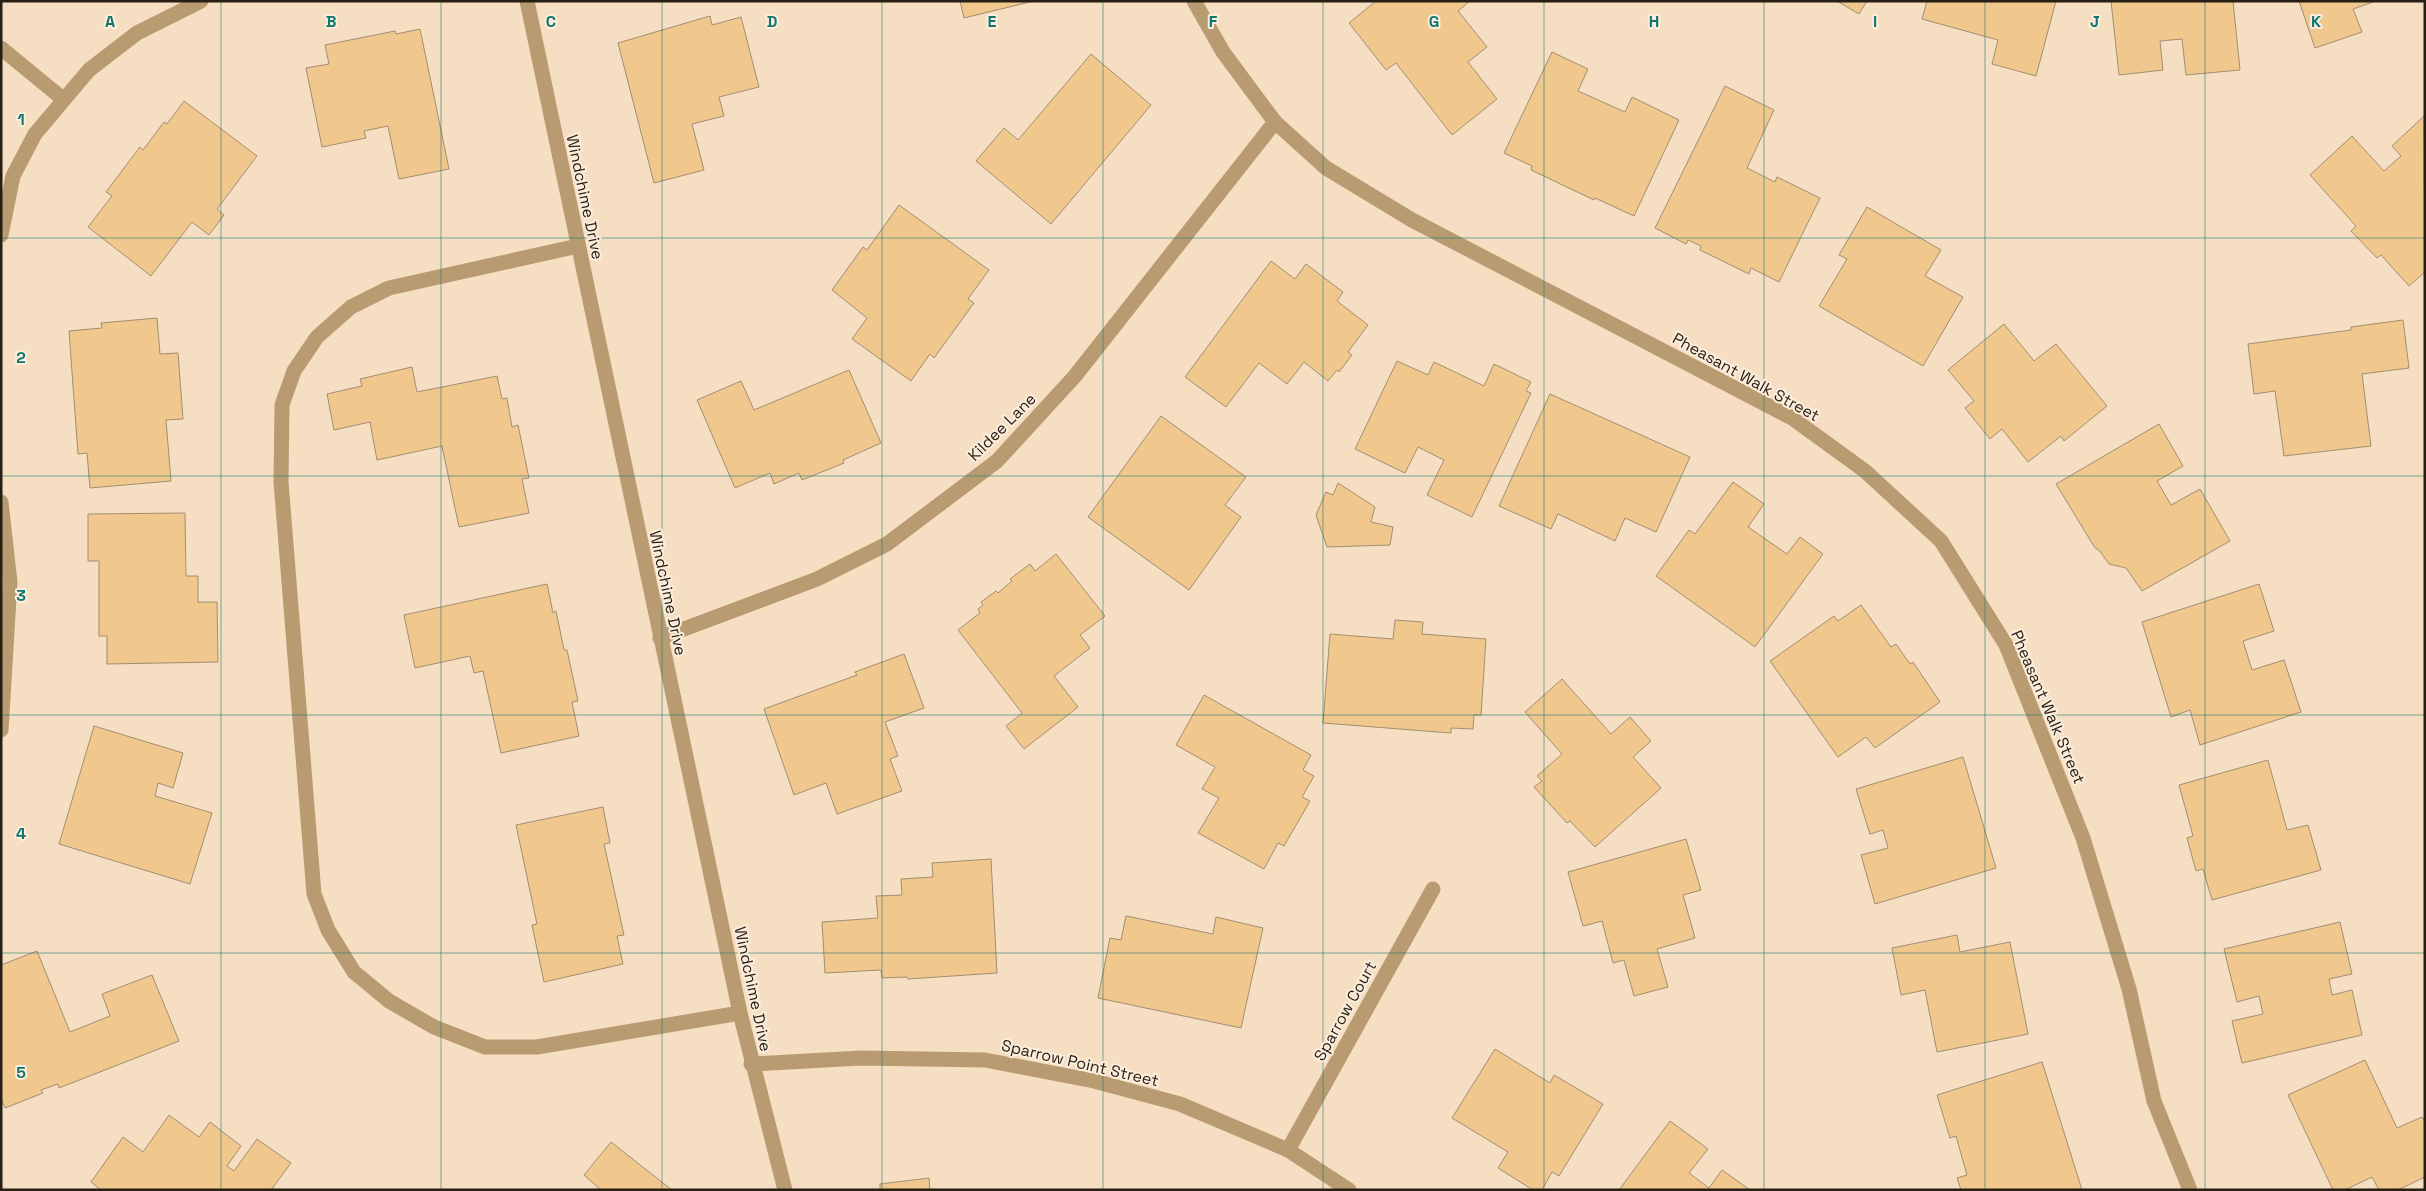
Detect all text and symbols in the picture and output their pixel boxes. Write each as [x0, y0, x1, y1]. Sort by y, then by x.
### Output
text: A [105, 11, 115, 32]
text: B [326, 11, 336, 32]
text: C [546, 11, 556, 32]
text: D [767, 11, 777, 32]
text: E [988, 11, 997, 32]
text: F [1209, 11, 1218, 32]
text: G [1429, 11, 1439, 32]
text: H [1649, 11, 1659, 32]
text: I [1873, 11, 1877, 32]
text: J [2090, 11, 2100, 32]
text: K [2311, 11, 2321, 32]
text: 1 [17, 109, 25, 130]
street label: Windchime Drive [562, 133, 608, 261]
street label: Pheasant Walk Street [1669, 328, 1823, 426]
text: 2 [16, 347, 26, 368]
street label: Kildee Lane [963, 388, 1041, 466]
street label: Windchime Drive [645, 529, 691, 657]
text: 3 [16, 585, 26, 606]
street label: Pheasant Walk Street [2006, 627, 2090, 787]
text: 4 [16, 823, 26, 844]
street label: Windchime Drive [730, 925, 776, 1053]
street label: Sparrow Court [1309, 957, 1381, 1065]
street label: Sparrow Point Street [999, 1035, 1161, 1091]
text: 5 [16, 1062, 26, 1083]

